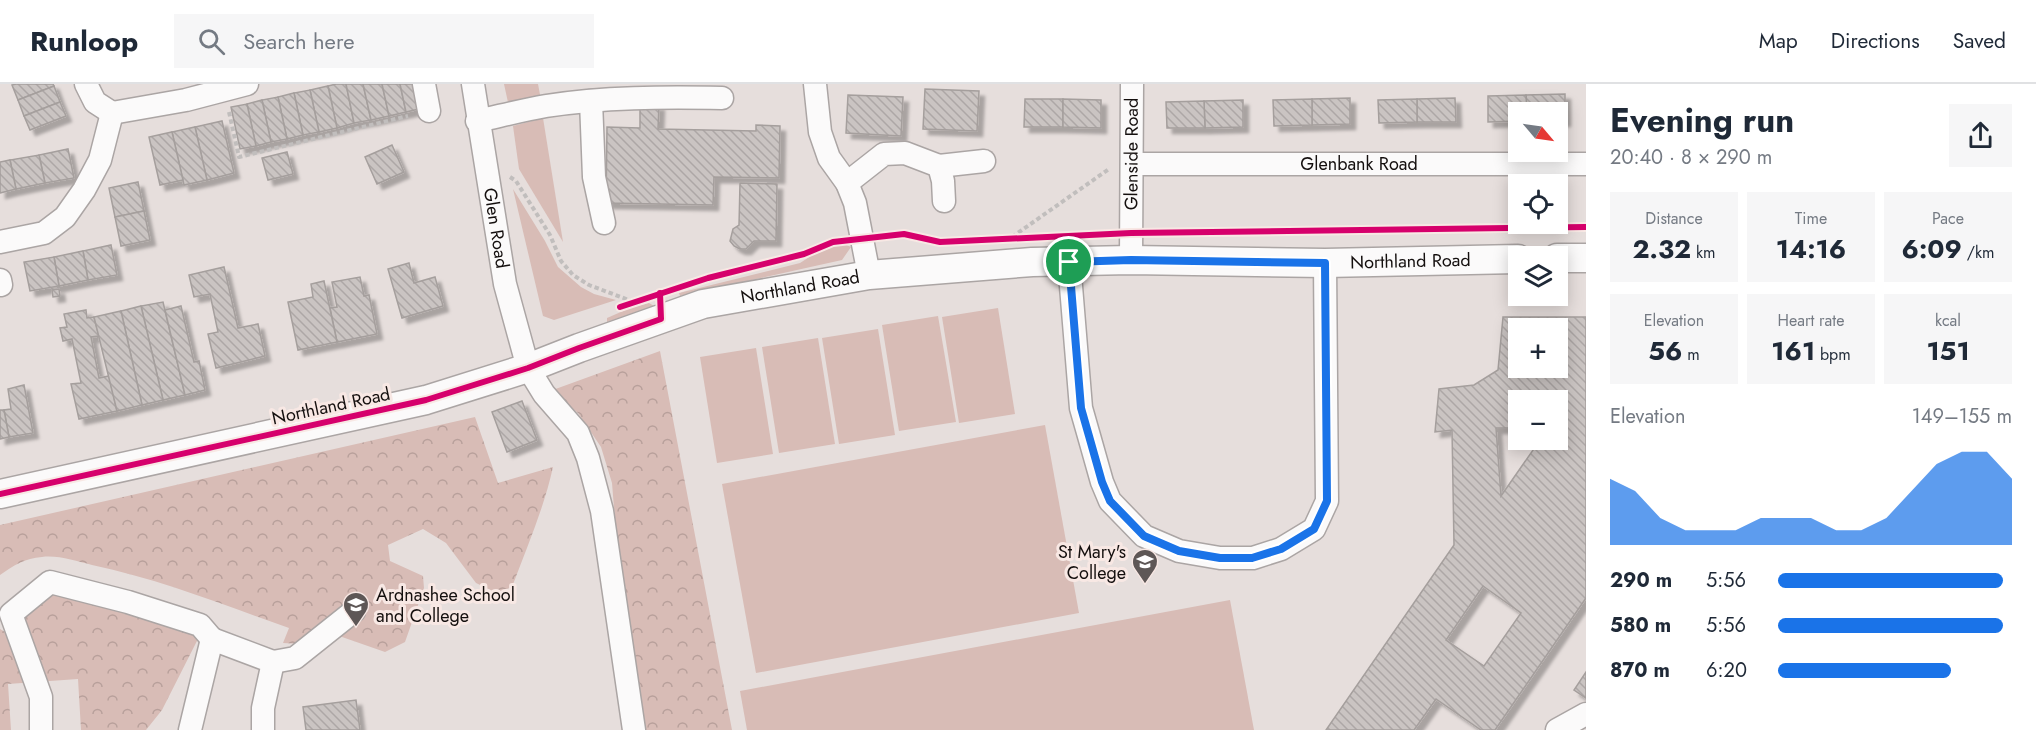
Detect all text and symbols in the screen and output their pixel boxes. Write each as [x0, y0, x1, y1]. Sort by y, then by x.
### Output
search box [174, 14, 594, 68]
text: Runloop [30, 21, 138, 62]
icon: search [195, 25, 228, 58]
text: Search here [243, 25, 354, 57]
text: Map [1759, 26, 1798, 56]
text: Directions [1831, 26, 1920, 56]
text: Saved [1953, 26, 2006, 56]
text: Evening run [1610, 97, 1794, 144]
street label: Glenside Road [1118, 98, 1145, 210]
north arrow [1508, 102, 1568, 162]
map controls [1508, 102, 1568, 450]
button: share [1949, 104, 2012, 167]
text: 20:40 · 8 × 290 m [1610, 143, 1772, 172]
street label: Glenbank Road [1300, 151, 1418, 177]
button: locate [1508, 174, 1568, 234]
street label: Glen Road [477, 186, 515, 270]
text: Distance [1645, 207, 1703, 230]
text: Time [1795, 207, 1827, 230]
text: Pace [1932, 207, 1964, 230]
text: 2.32 [1633, 230, 1691, 268]
text: 14:16 [1776, 230, 1846, 268]
text: 6:09 [1902, 230, 1962, 268]
pin [1043, 236, 1094, 287]
text: km [1691, 241, 1715, 264]
text: /km [1962, 241, 1994, 264]
icon: arrive [1052, 245, 1085, 278]
button: layers [1508, 246, 1568, 306]
street label: Northland Road [1350, 247, 1471, 275]
street label: Northland Road [738, 264, 862, 310]
text: Elevation [1644, 309, 1704, 332]
text: Heart rate [1778, 309, 1844, 332]
text: kcal [1935, 309, 1961, 332]
button: + [1508, 318, 1568, 378]
text: 56 [1648, 332, 1682, 370]
text: 161 [1771, 332, 1815, 370]
text: 151 [1926, 332, 1970, 370]
text: m [1682, 343, 1700, 366]
text: bpm [1815, 343, 1851, 366]
street label: Northland Road [269, 381, 393, 431]
button: − [1508, 390, 1568, 450]
text: Elevation [1610, 402, 1685, 431]
text: 149–155 m [1912, 402, 2012, 431]
place label: St Mary's College [1058, 539, 1126, 586]
school or university icon: St Mary's College [1130, 547, 1160, 585]
text: 290 m [1610, 566, 1672, 595]
text: 5:56 [1706, 566, 1746, 595]
place label: Ardnashee School and College [376, 582, 515, 629]
school or university icon: Ardnashee School and College [341, 590, 371, 628]
text: 580 m [1610, 611, 1671, 640]
text: 5:56 [1706, 611, 1746, 640]
text: 870 m [1610, 656, 1670, 685]
text: 6:20 [1706, 656, 1747, 685]

